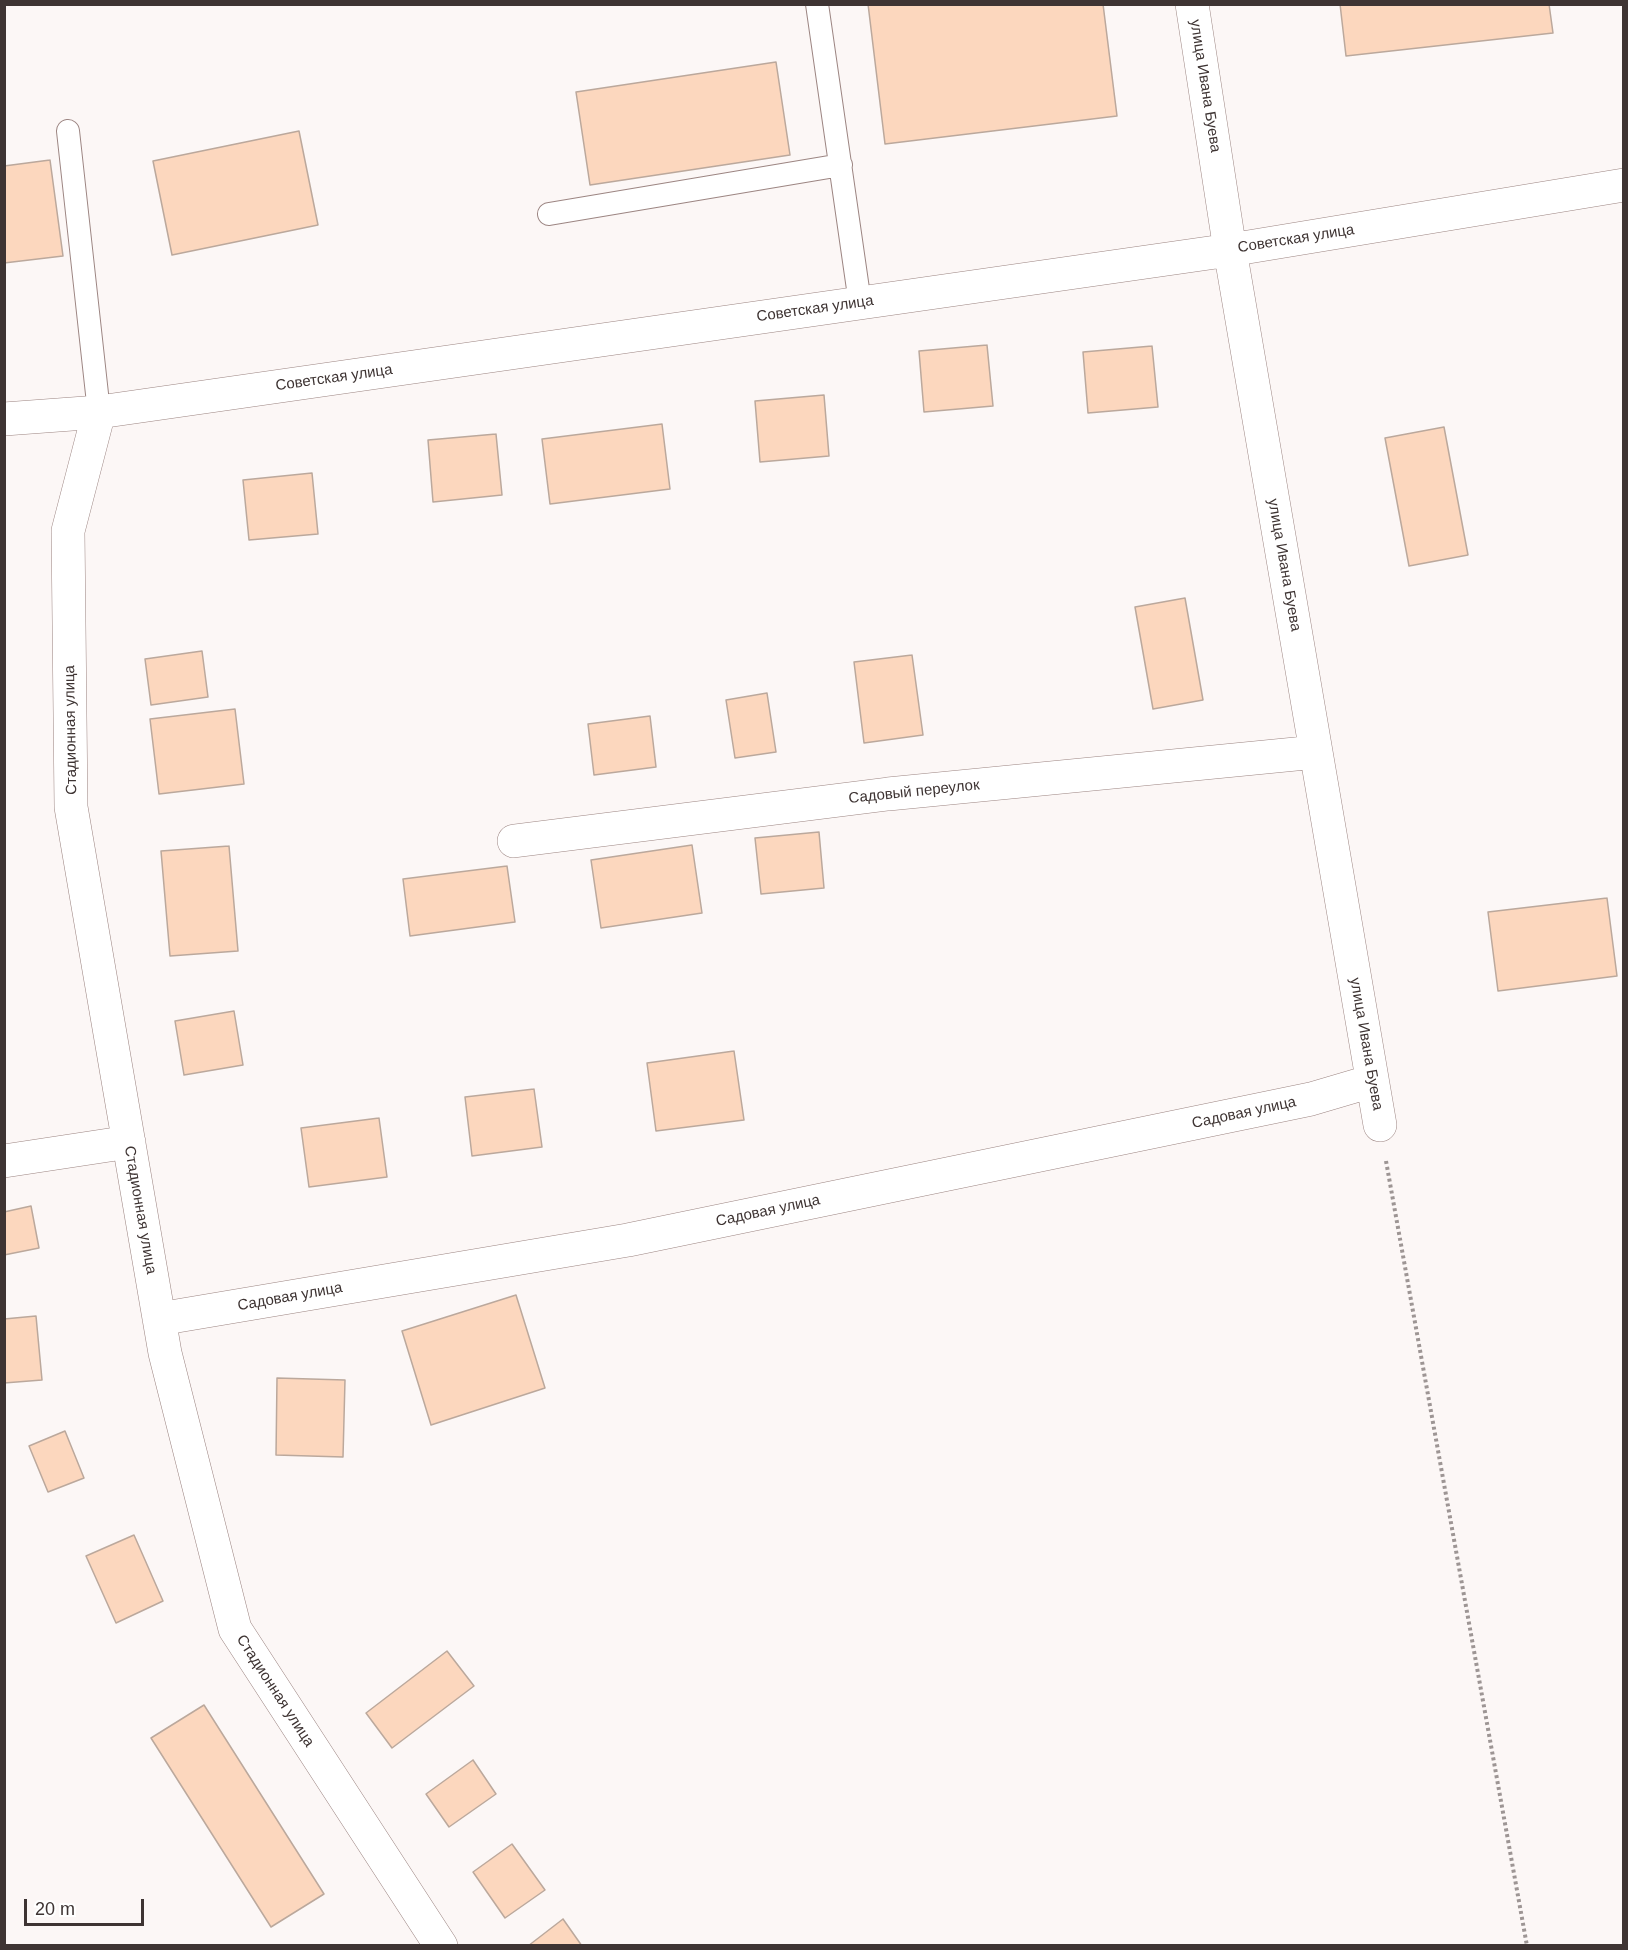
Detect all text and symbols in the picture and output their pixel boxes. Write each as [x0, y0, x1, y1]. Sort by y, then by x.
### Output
street label: улица Ивана Буева [1186, 18, 1224, 154]
street label: Советская улица [1236, 221, 1356, 257]
street label: Советская улица [755, 292, 875, 326]
street label: Советская улица [274, 361, 394, 395]
street label: улица Ивана Буева [1263, 497, 1305, 633]
street label: Стадионная улица [61, 665, 81, 795]
street label: Садовый переулок [848, 776, 980, 808]
street label: улица Ивана Буева [1345, 976, 1387, 1112]
street label: Садовая улица [1190, 1093, 1298, 1133]
street label: Стадионная улица [120, 1145, 160, 1275]
street label: Садовая улица [714, 1191, 822, 1231]
street label: Садовая улица [236, 1279, 344, 1315]
street label: Стадионная улица [232, 1632, 318, 1750]
scale bar [27, 1887, 147, 1925]
text: 20 m [35, 1899, 75, 1919]

